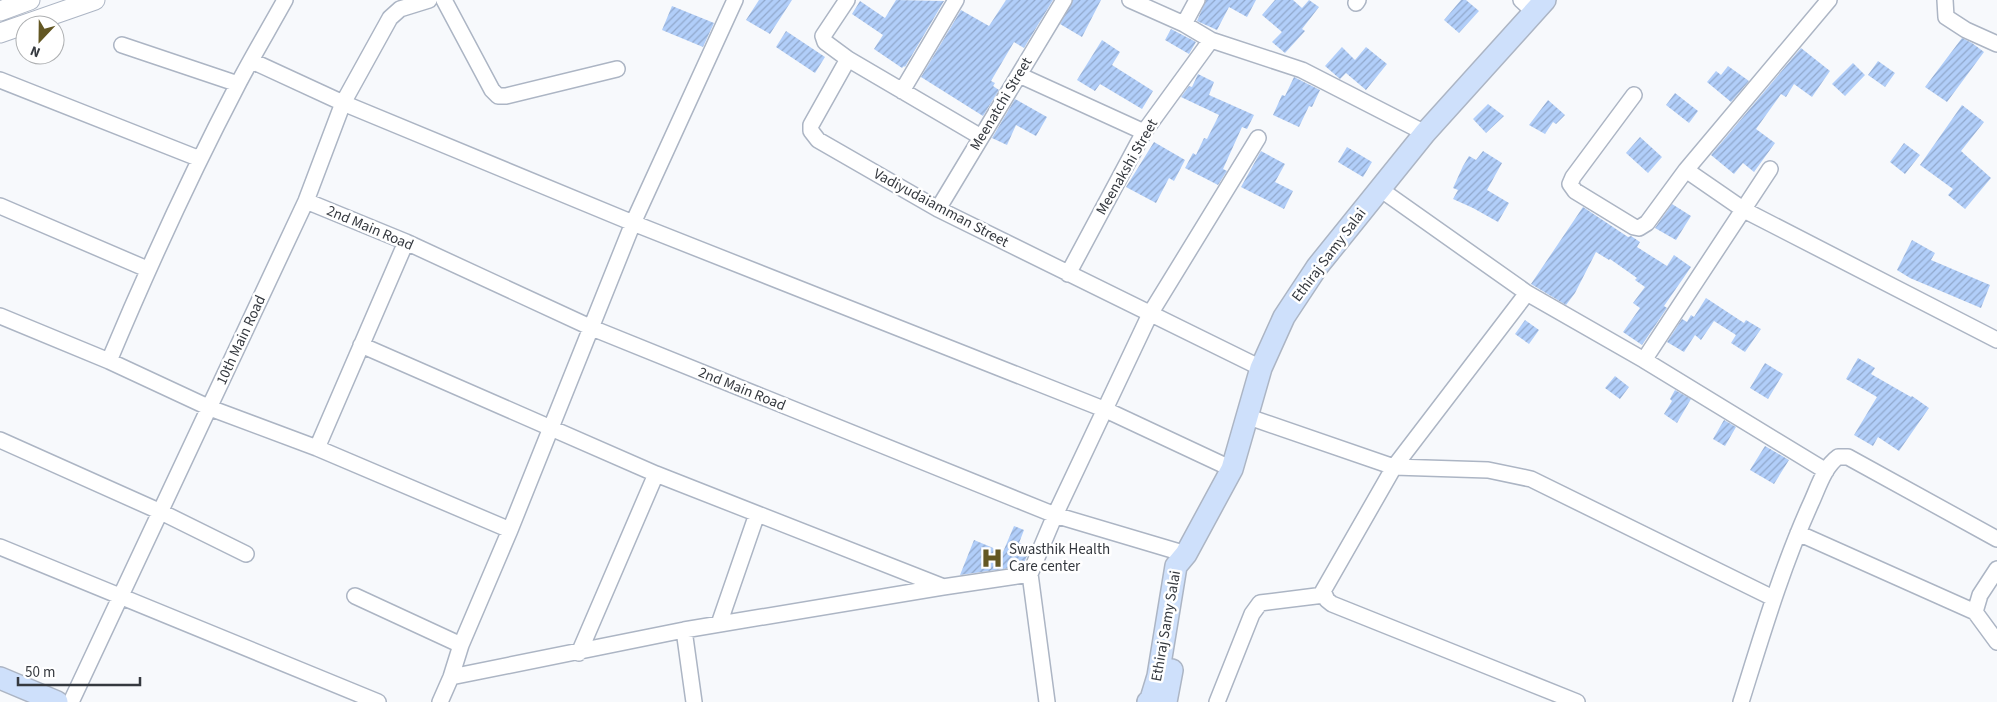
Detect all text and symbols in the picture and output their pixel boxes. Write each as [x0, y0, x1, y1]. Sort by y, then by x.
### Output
north arrow [15, 15, 65, 65]
text: N [27, 40, 44, 62]
street label: Meenatchi Street [965, 53, 1037, 155]
street label: Meenakshi Street [1091, 115, 1163, 219]
street label: Vadiyudaiamman Street [870, 163, 1012, 253]
street label: 2nd Main Road [323, 200, 417, 256]
street label: Ethiraj Samy Salai [1287, 204, 1371, 306]
street label: 10th Main Road [211, 292, 271, 388]
street label: 2nd Main Road [695, 362, 789, 416]
place label: Swasthik Health Care center [1009, 539, 1110, 577]
hospital icon: Swasthik Health Care center [979, 545, 1005, 571]
street label: Ethiraj Samy Salai [1146, 569, 1186, 683]
scale bar [18, 654, 140, 686]
text: 50 m [25, 662, 55, 683]

